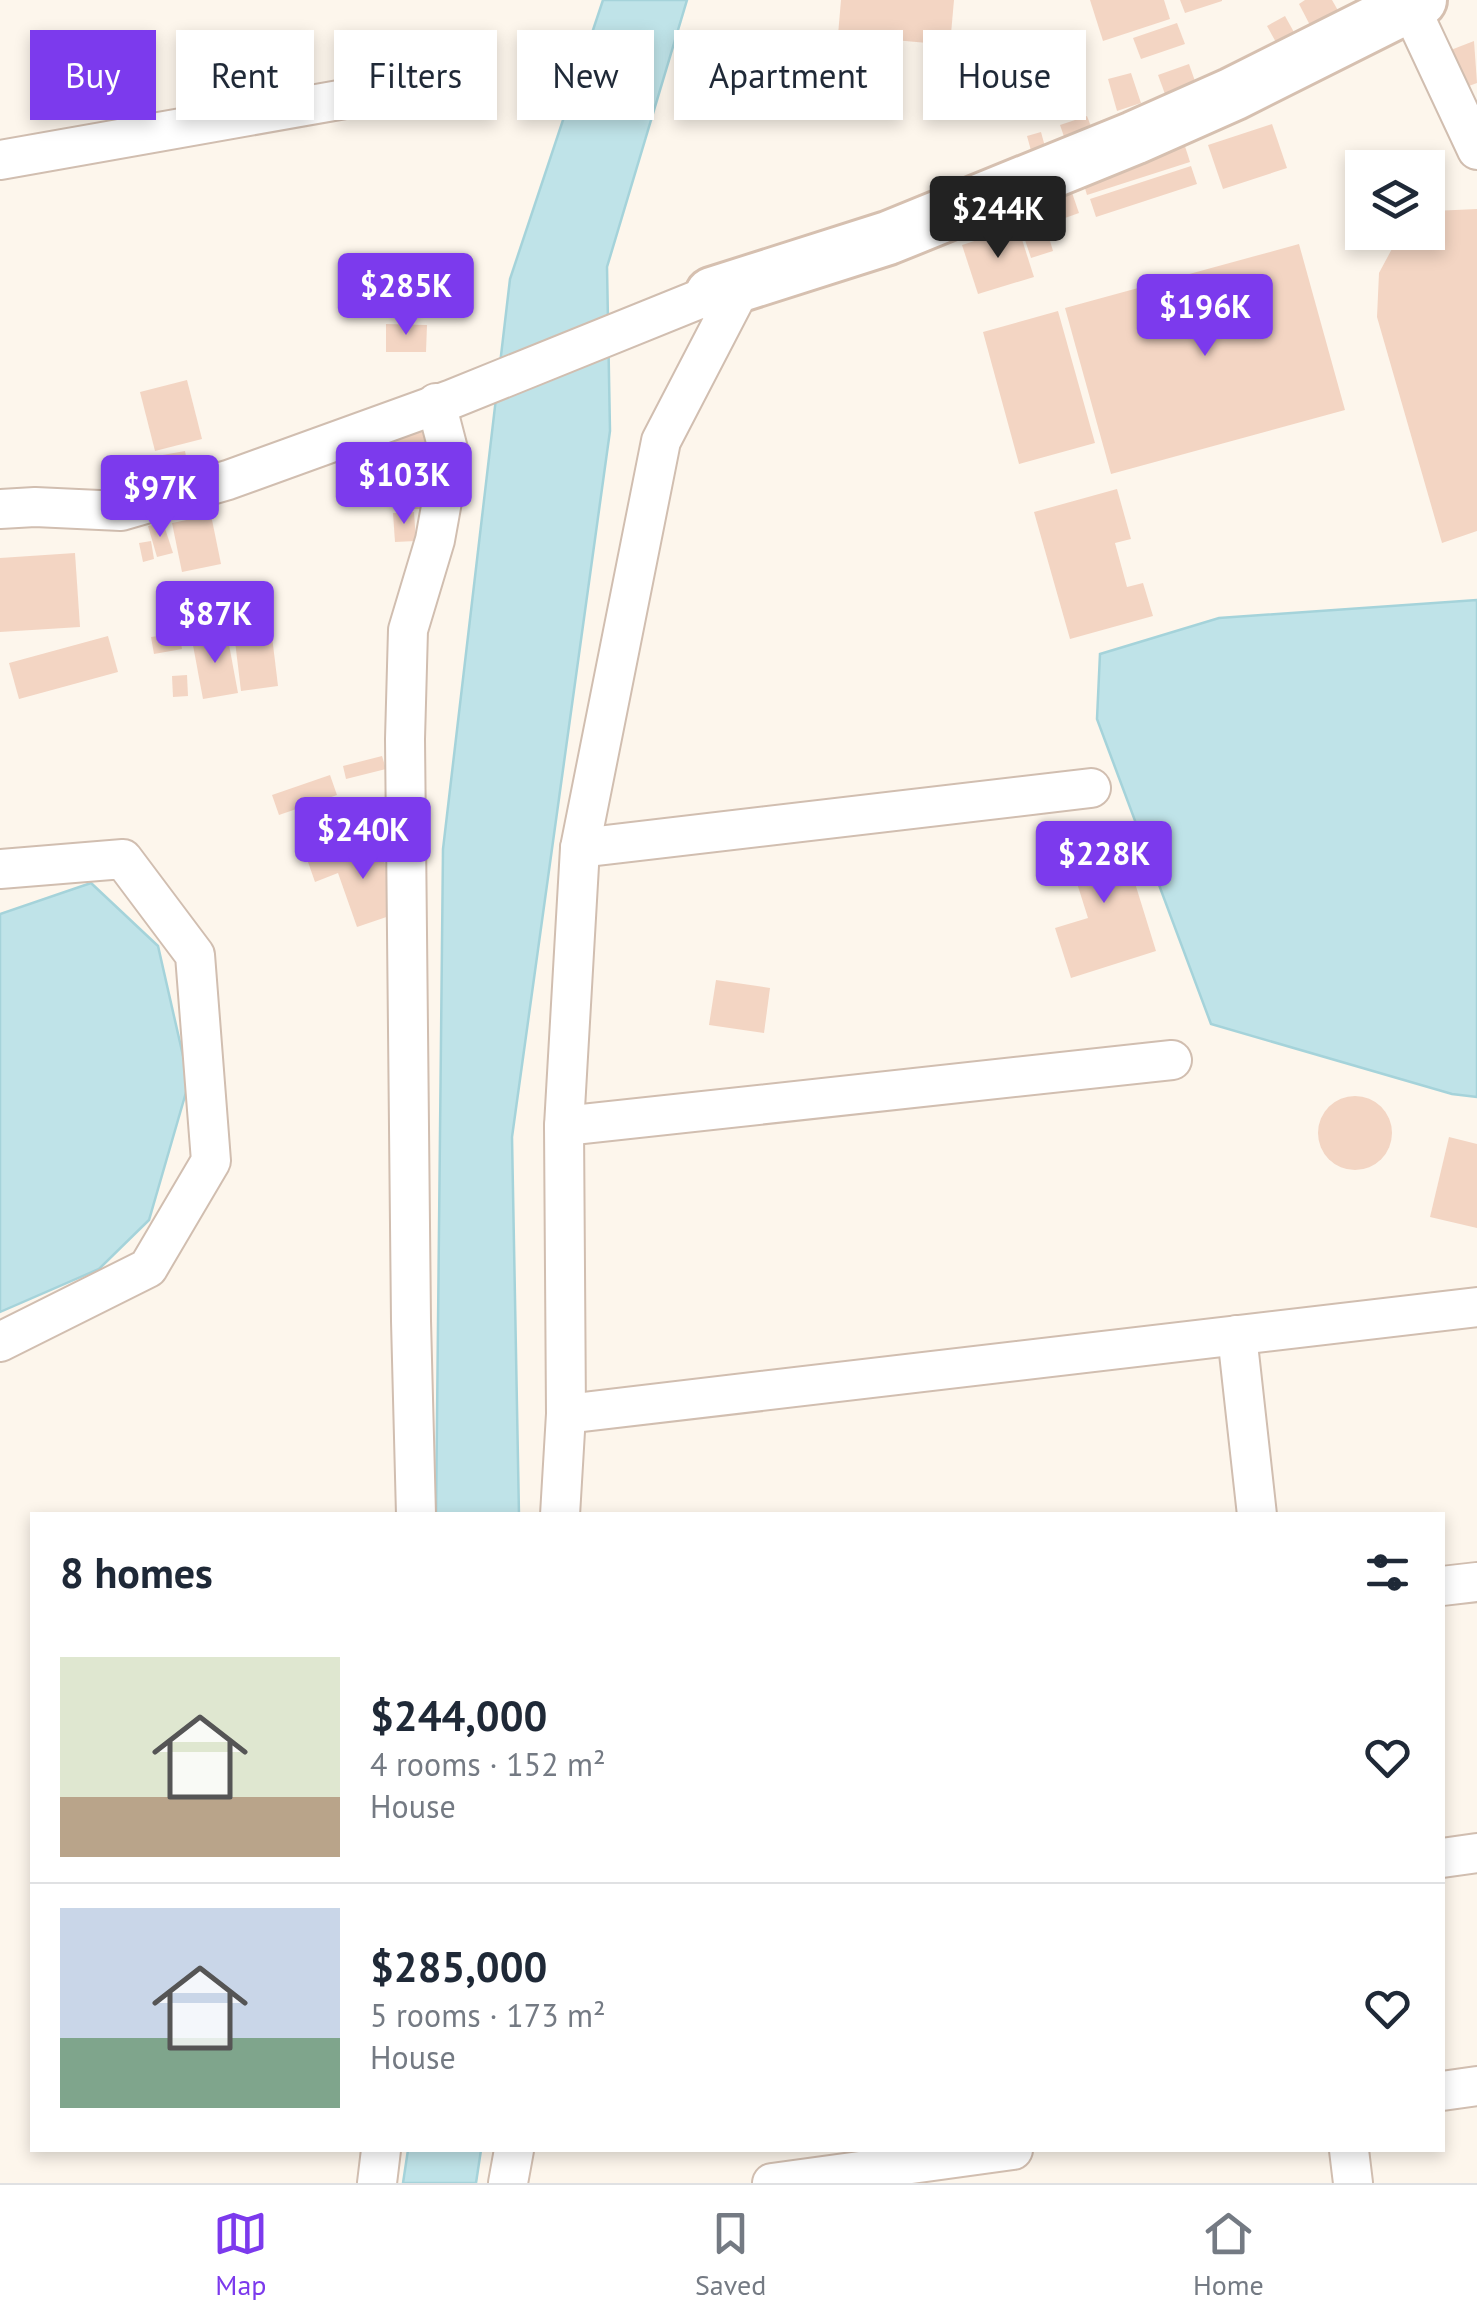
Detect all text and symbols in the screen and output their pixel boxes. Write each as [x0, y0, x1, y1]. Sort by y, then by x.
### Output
chip: Buy [30, 30, 156, 120]
chip: Rent [176, 30, 314, 120]
chip: Filters [334, 30, 497, 120]
chip: New [517, 30, 654, 120]
chip: Apartment [674, 30, 903, 120]
chip: House [923, 30, 1086, 120]
map controls [1345, 150, 1445, 250]
button: layers [1345, 150, 1445, 250]
pin: $244K [928, 176, 1068, 261]
text: $244K [952, 187, 1044, 229]
pin: $285K [336, 253, 476, 338]
text: $285K [360, 264, 452, 306]
pin: $196K [1135, 274, 1275, 359]
text: $196K [1159, 285, 1251, 327]
pin: $103K [334, 442, 474, 527]
text: $103K [358, 453, 450, 495]
pin: $97K [101, 455, 219, 540]
text: $97K [123, 466, 197, 508]
pin: $87K [156, 581, 274, 666]
text: $87K [178, 592, 252, 634]
pin: $240K [293, 797, 433, 882]
text: $240K [317, 808, 409, 850]
pin: $228K [1034, 821, 1174, 906]
text: $228K [1058, 832, 1150, 874]
text: 8 homes [60, 1545, 213, 1600]
icon: filters [1360, 1545, 1415, 1600]
text: $244,000 [370, 1688, 547, 1743]
icon: home [140, 1697, 260, 1817]
icon: heart [1360, 1730, 1415, 1785]
text: 4 rooms · 152 m² [370, 1743, 606, 1785]
text: House [370, 1785, 456, 1827]
text: $285,000 [370, 1939, 547, 1994]
icon: home [140, 1948, 260, 2068]
icon: heart [1360, 1981, 1415, 2036]
text: 5 rooms · 173 m² [370, 1994, 606, 2036]
text: House [370, 2036, 456, 2078]
tab: Map [213, 2206, 268, 2303]
tab: Saved [695, 2206, 766, 2303]
tab: Home [1193, 2206, 1264, 2303]

